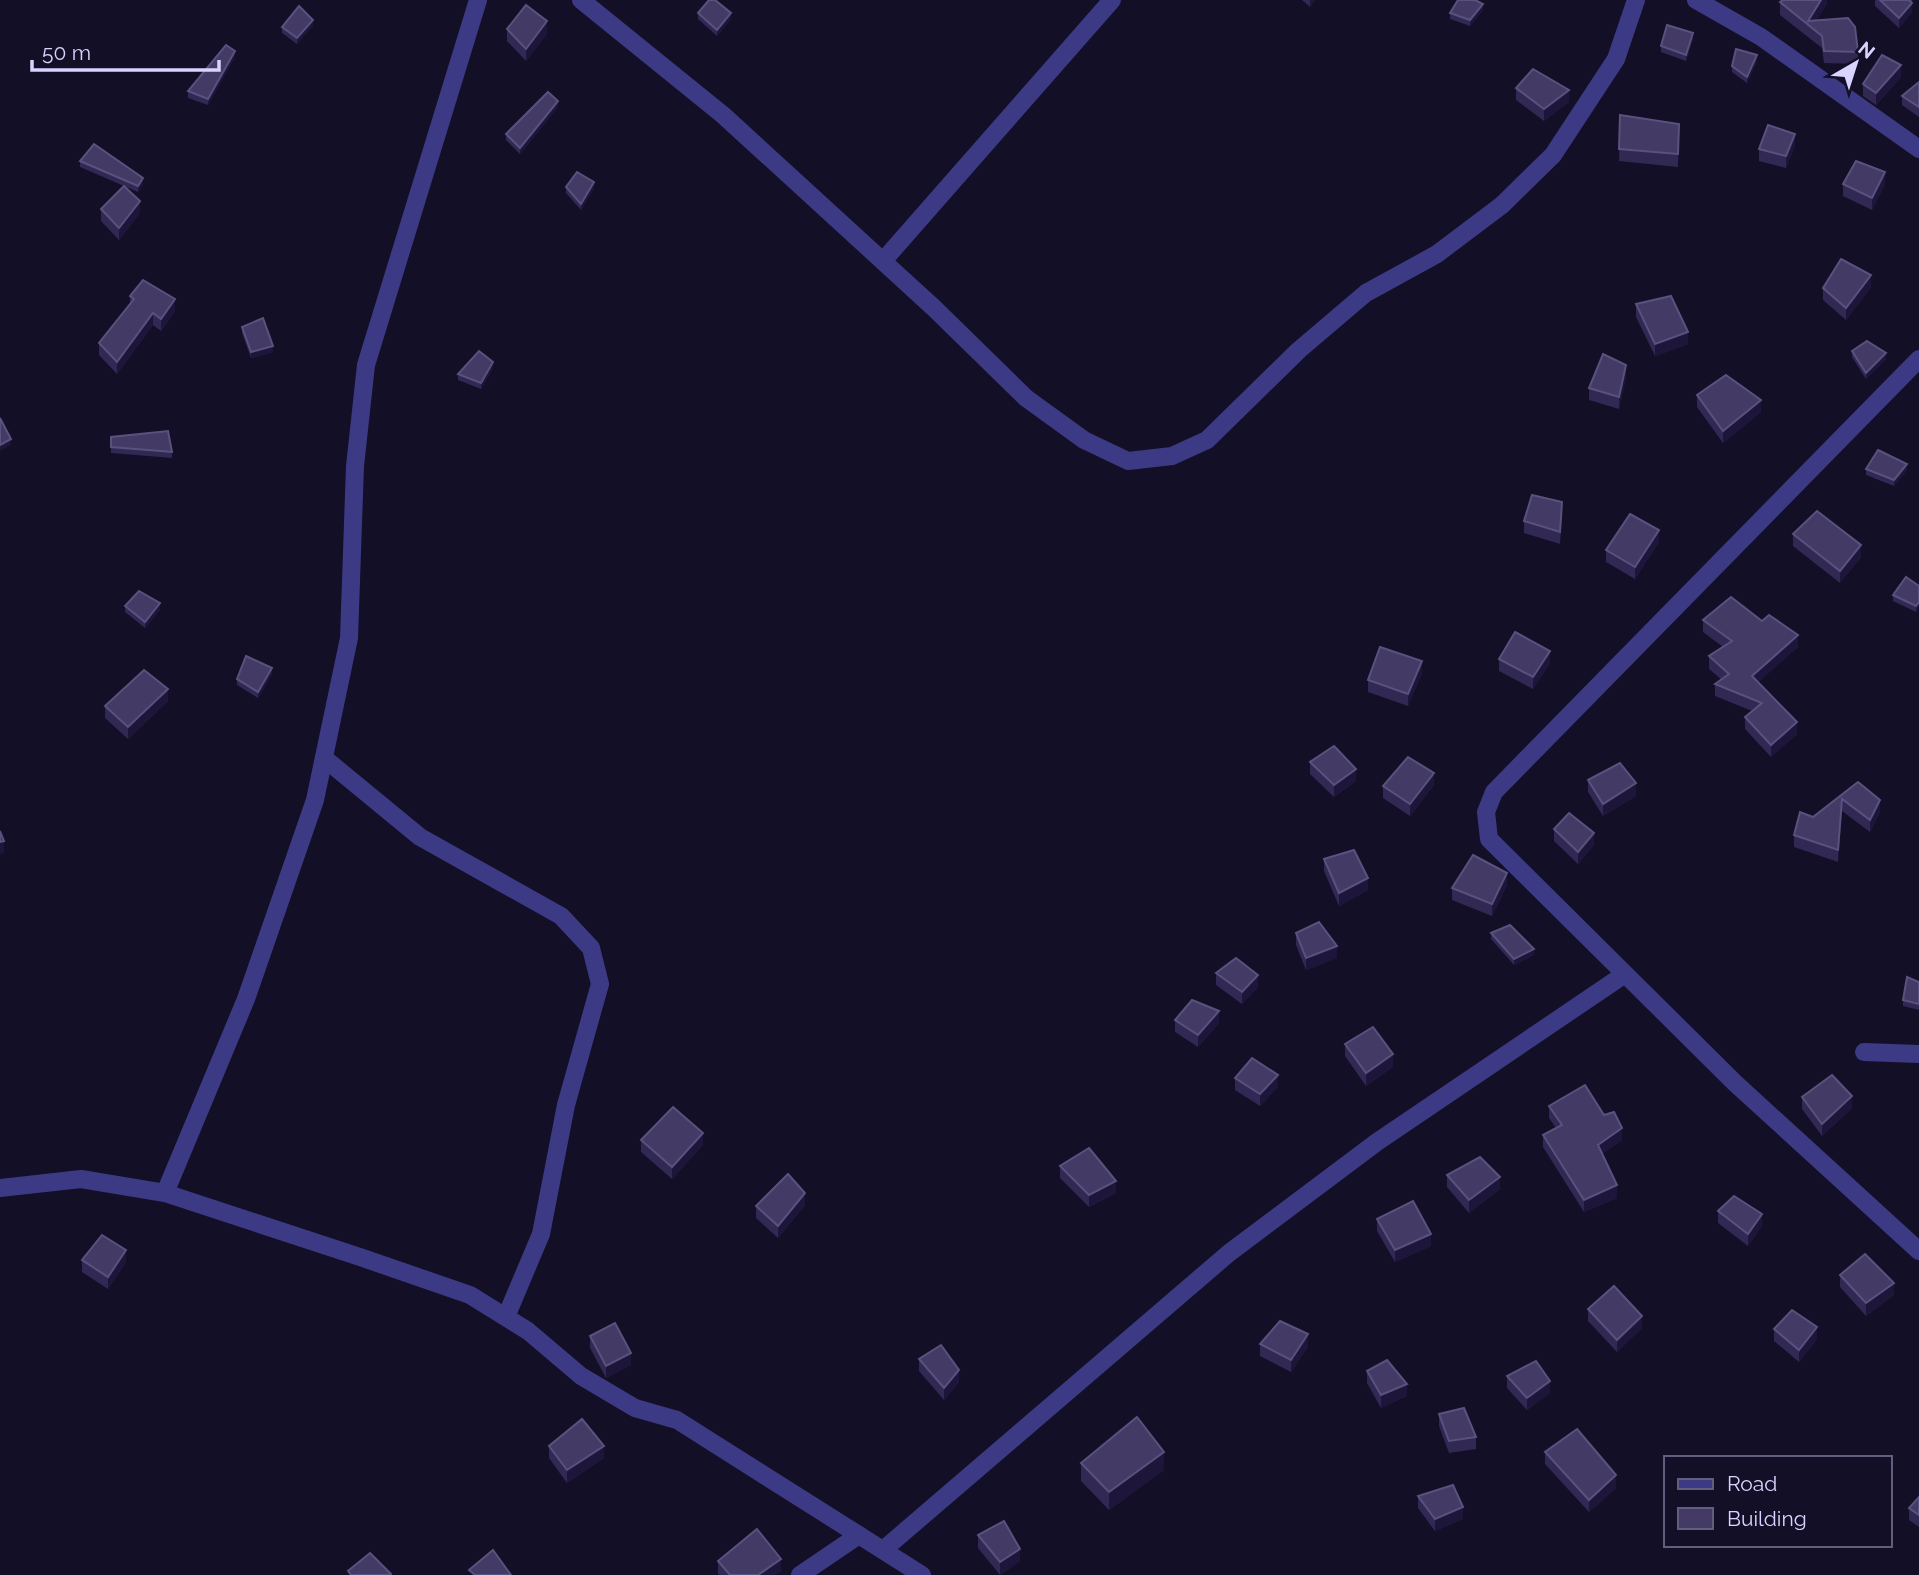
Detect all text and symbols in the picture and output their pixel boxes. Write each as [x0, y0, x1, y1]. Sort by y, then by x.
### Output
scale bar [32, 28, 219, 72]
north arrow [1821, 28, 1891, 98]
text: N [1854, 37, 1879, 63]
text: 50 m [42, 40, 91, 65]
legend [1664, 1456, 1891, 1547]
text: Road [1727, 1471, 1777, 1496]
text: Building [1727, 1506, 1807, 1531]

